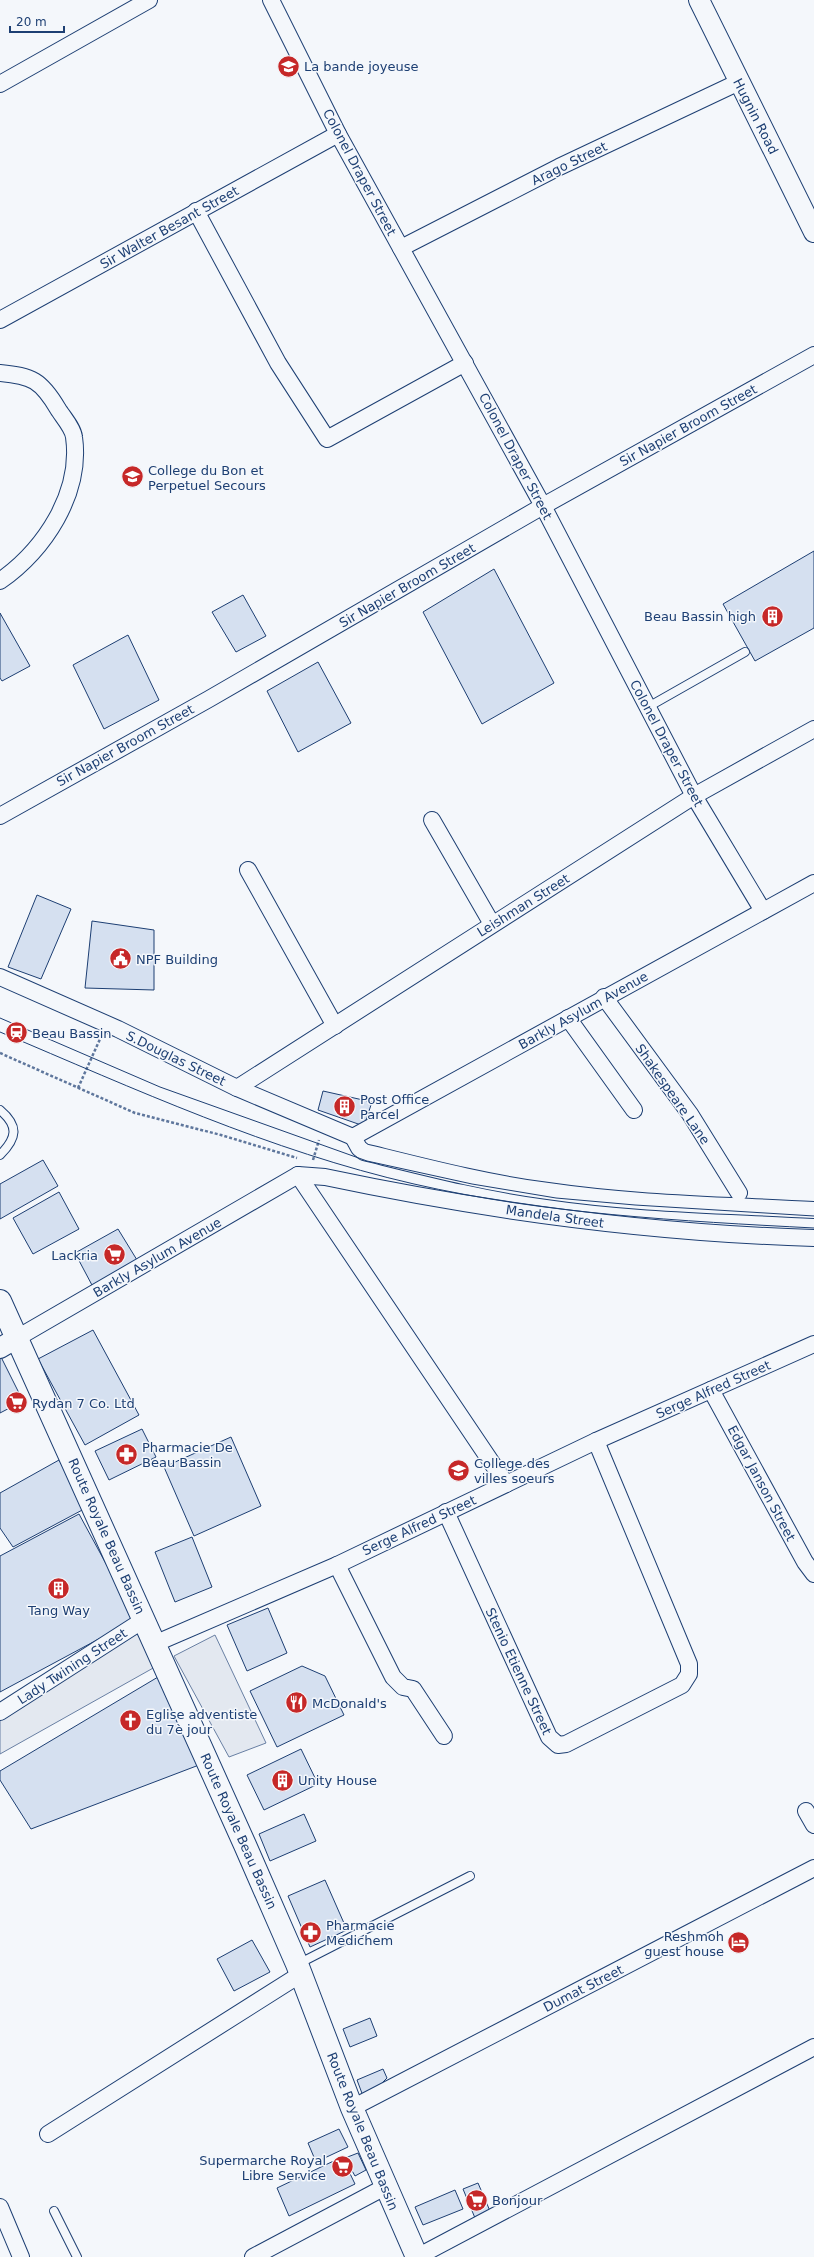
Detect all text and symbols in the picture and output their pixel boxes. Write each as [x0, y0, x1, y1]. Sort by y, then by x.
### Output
scale bar [10, 8, 64, 34]
text: 20 m [16, 15, 47, 29]
school or university icon: La bande joyeuse [275, 53, 301, 79]
place label: La bande joyeuse [304, 59, 418, 74]
street label: Hugnin Road [730, 76, 781, 157]
street label: Colonel Draper Street [320, 106, 399, 238]
street label: Arago Street [529, 139, 609, 188]
street label: Sir Walter Besant Street [97, 183, 241, 272]
street label: Sir Napier Broom Street [617, 381, 759, 469]
street label: Colonel Draper Street [476, 390, 555, 522]
place label: College du Bon et Perpetuel Secours [148, 463, 266, 493]
school or university icon: College du Bon et Perpetuel Secours [119, 464, 145, 490]
street label: Sir Napier Broom Street [337, 540, 478, 631]
building icon: Beau Bassin high [759, 603, 785, 629]
place label: Beau Bassin high [644, 609, 756, 624]
street label: Colonel Draper Street [627, 677, 706, 809]
street label: Sir Napier Broom Street [54, 701, 196, 789]
street label: Leishman Street [474, 871, 572, 940]
public building icon: NPF Building [108, 946, 134, 972]
place label: NPF Building [136, 952, 218, 967]
street label: Barkly Asylum Avenue [516, 969, 651, 1052]
station icon: Beau Bassin [4, 1020, 30, 1046]
place label: Beau Bassin [32, 1026, 112, 1041]
street label: S.Douglas Street [124, 1028, 228, 1089]
street label: Shakespeare Lane [632, 1041, 713, 1147]
place label: Post Office Parcel [360, 1092, 429, 1122]
building icon: Post Office Parcel [332, 1093, 358, 1119]
street label: Mandela Street [505, 1202, 605, 1231]
street label: Barkly Asylum Avenue [90, 1215, 224, 1300]
supermarket icon: Lackria [101, 1242, 127, 1268]
place label: Lackria [51, 1248, 98, 1263]
street label: Serge Alfred Street [654, 1357, 773, 1421]
supermarket icon: Rydan 7 Co. Ltd [3, 1390, 29, 1416]
place label: Rydan 7 Co. Ltd [32, 1396, 135, 1411]
street label: Edgar Janson Street [725, 1423, 798, 1544]
place label: Pharmacie De Beau Bassin [142, 1440, 233, 1470]
pharmacy icon: Pharmacie De Beau Bassin [113, 1441, 139, 1467]
street label: Route Royale Beau Bassin [65, 1456, 148, 1617]
place label: College des villes soeurs [474, 1456, 555, 1486]
school or university icon: College des villes soeurs [446, 1457, 472, 1483]
street label: Serge Alfred Street [360, 1492, 478, 1558]
building icon: Tang Way [46, 1575, 72, 1601]
place label: Tang Way [27, 1603, 90, 1618]
street label: Stenio Etienne Street [483, 1605, 555, 1737]
street label: Lady Twining Street [15, 1625, 130, 1707]
restaurant icon: McDonald's [284, 1690, 310, 1716]
place label: McDonald's [312, 1696, 387, 1711]
place label: Eglise adventiste du 7è jour [146, 1707, 257, 1737]
church icon: Eglise adventiste du 7è jour [118, 1708, 144, 1734]
street label: Route Royale Beau Bassin [197, 1751, 280, 1912]
building icon: Unity House [269, 1767, 295, 1793]
place label: Unity House [298, 1773, 377, 1788]
place label: Pharmacie Medichem [326, 1918, 395, 1948]
pharmacy icon: Pharmacie Medichem [298, 1919, 324, 1945]
place label: Reshmoh guest house [644, 1929, 724, 1959]
hotel icon: Reshmoh guest house [726, 1930, 752, 1956]
street label: Dumat Street [541, 1962, 626, 2015]
street label: Route Royale Beau Bassin [324, 2050, 401, 2212]
place label: Supermarche Royal Libre Service [199, 2153, 326, 2183]
supermarket icon: Supermarche Royal Libre Service [329, 2154, 355, 2180]
supermarket icon: Bonjour [463, 2187, 489, 2213]
place label: Bonjour [492, 2193, 543, 2208]

